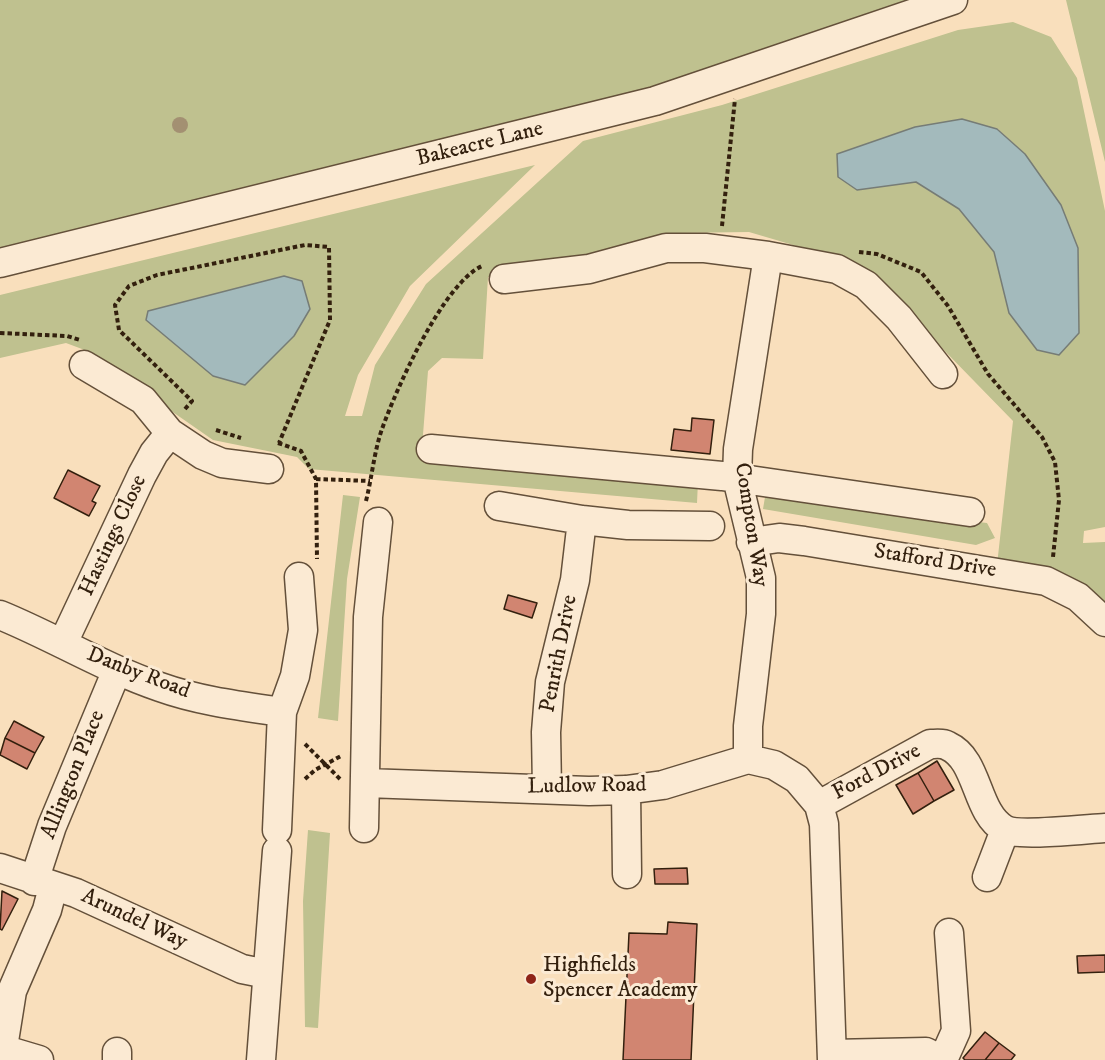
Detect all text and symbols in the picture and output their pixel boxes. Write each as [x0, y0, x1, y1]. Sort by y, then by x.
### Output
street label: Bakeacre Lane [414, 117, 546, 173]
street label: Compton Way [727, 461, 773, 589]
street label: Hastings Close [74, 471, 154, 601]
street label: Stafford Drive [872, 539, 998, 585]
street label: Penrith Drive [536, 593, 584, 715]
street label: Danby Road [83, 642, 193, 706]
street label: Allington Place [36, 707, 112, 843]
street label: Ford Drive [828, 739, 926, 807]
street label: Ludlow Road [527, 773, 647, 801]
street label: Arundel Way [77, 884, 191, 956]
place label: Highfields Spencer Academy [543, 953, 697, 1004]
marker: Highfields Spencer Academy [524, 972, 538, 986]

